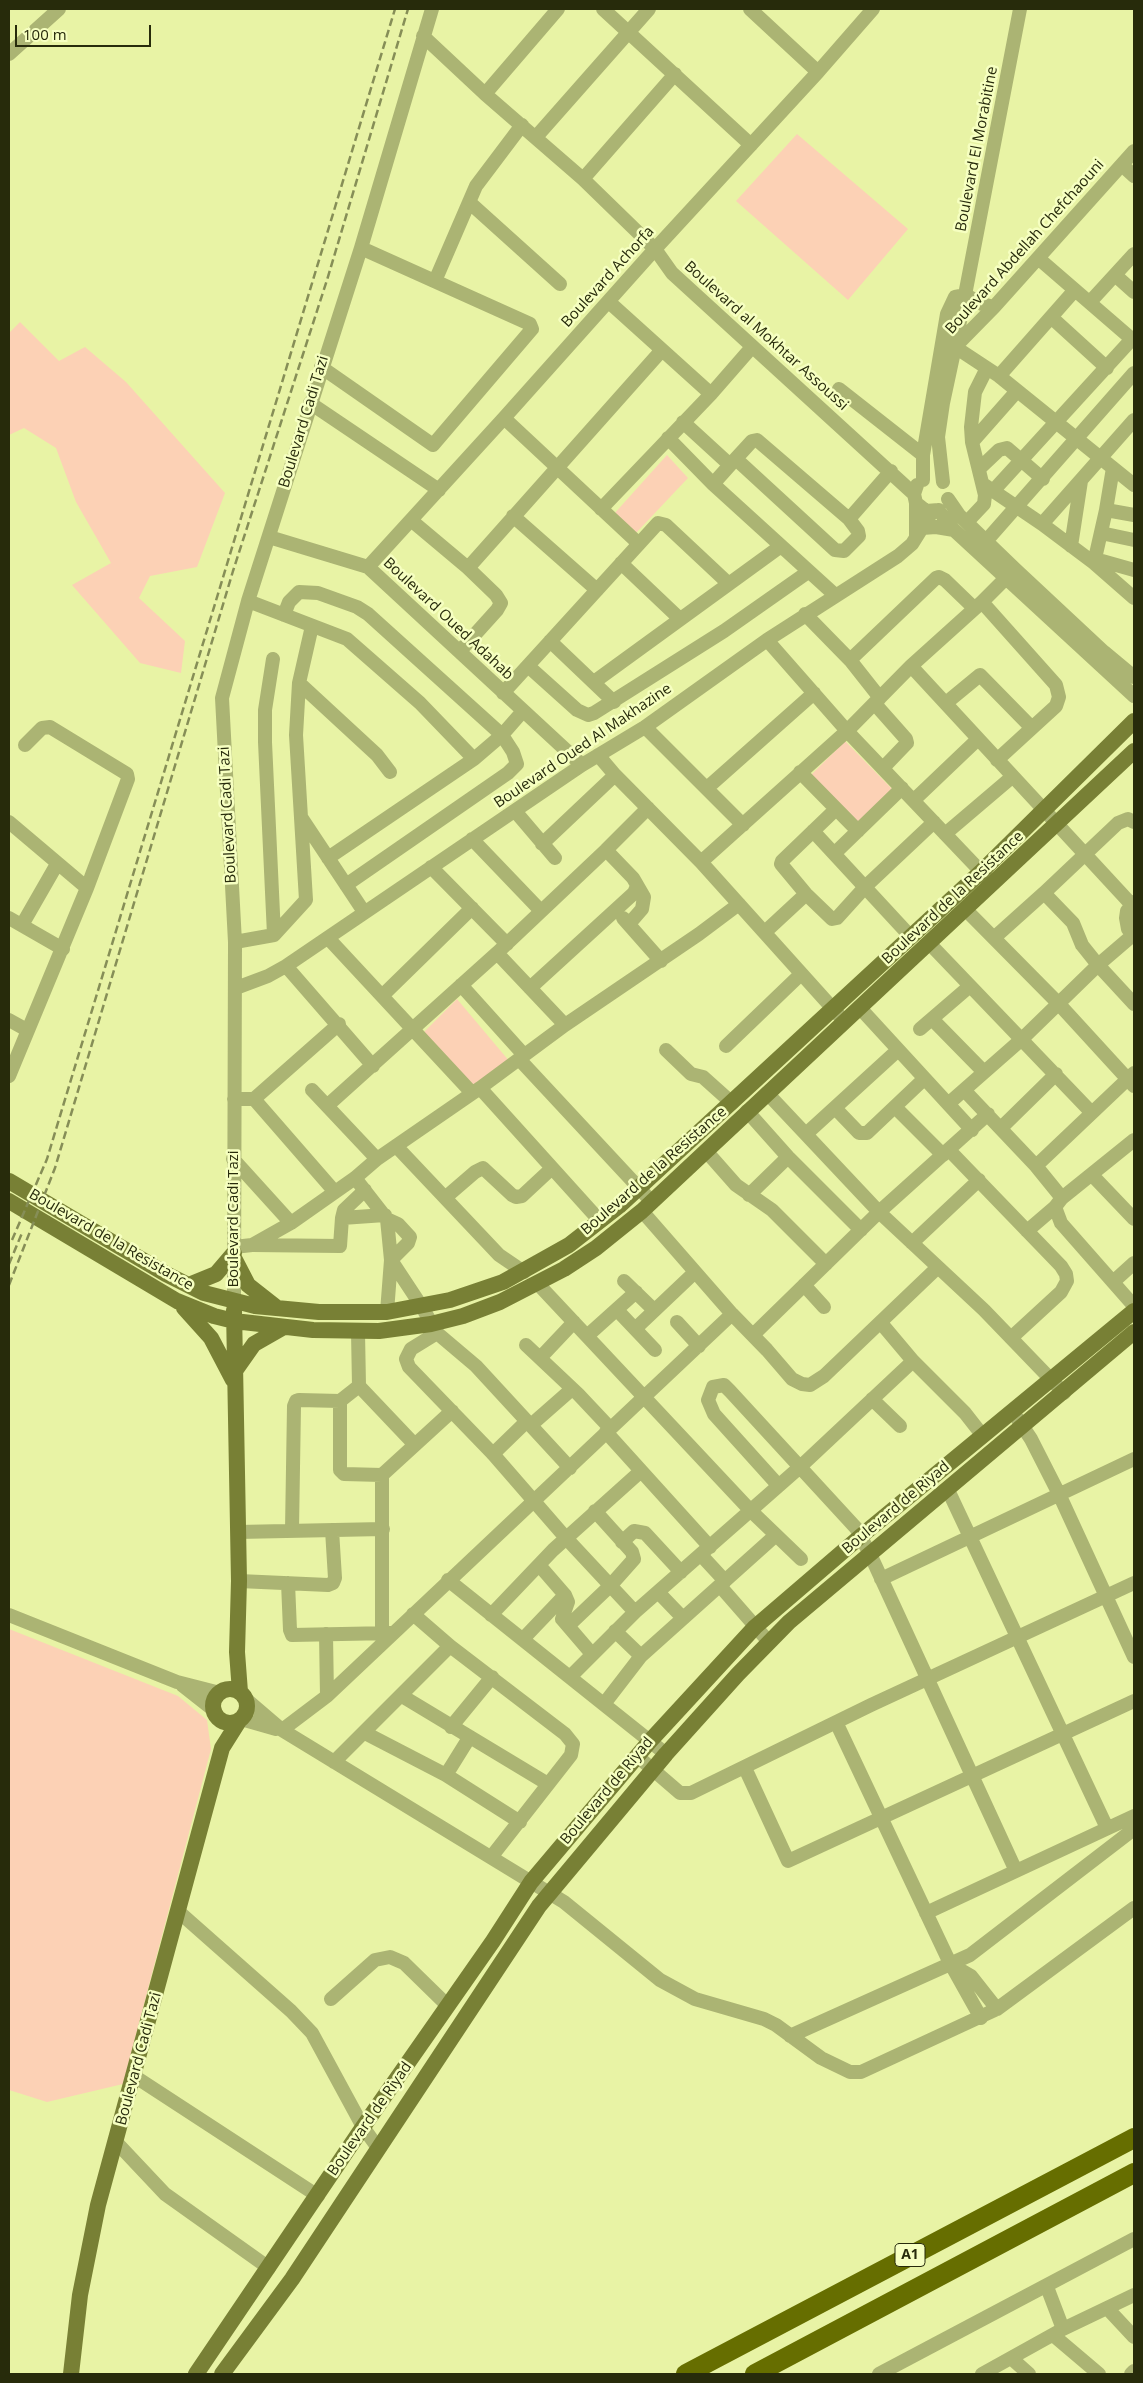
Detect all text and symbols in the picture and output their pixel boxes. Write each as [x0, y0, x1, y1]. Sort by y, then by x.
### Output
scale bar [18, 15, 154, 47]
text: 100 m [23, 24, 67, 44]
street label: Boulevard El Morabitine [952, 65, 1002, 233]
street label: Boulevard Abdellah Chefchaouni [942, 156, 1108, 338]
street label: Boulevard Achorfa [558, 223, 658, 331]
street label: Boulevard al Mokhtar Assoussi [680, 258, 852, 414]
street label: Boulevard Cadi Tazi [275, 354, 333, 490]
street label: Boulevard Oued Adahab [379, 554, 517, 684]
street label: Boulevard Oued Al Makhazine [491, 680, 675, 812]
street label: Boulevard Cadi Tazi [215, 746, 241, 884]
street label: Boulevard de la Resistance [879, 828, 1027, 968]
street label: Boulevard de la Resistance [578, 1103, 730, 1239]
street label: Boulevard Cadi Tazi [225, 1150, 243, 1288]
street label: Boulevard de la Resistance [26, 1185, 196, 1295]
street label: Boulevard de Riyad [839, 1458, 953, 1558]
street label: Boulevard de Riyad [557, 1734, 657, 1848]
street label: Boulevard Cadi Tazi [113, 1990, 165, 2128]
street label: Boulevard de Riyad [324, 2059, 416, 2179]
road number: A1 [895, 2244, 925, 2266]

